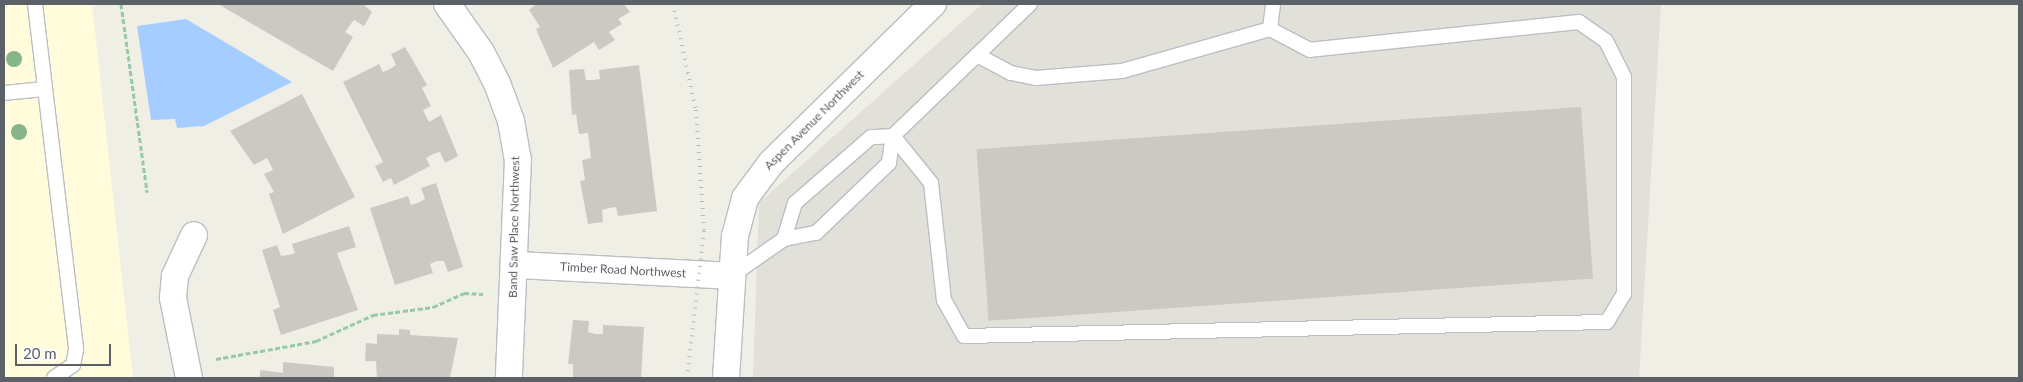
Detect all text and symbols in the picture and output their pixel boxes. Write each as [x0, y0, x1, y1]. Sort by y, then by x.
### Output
street label: Aspen Avenue Northwest [761, 67, 867, 173]
street label: Band Saw Place Northwest [506, 156, 522, 298]
street label: Timber Road Northwest [560, 260, 686, 280]
scale bar [18, 334, 114, 366]
text: 20 m [23, 344, 57, 362]

